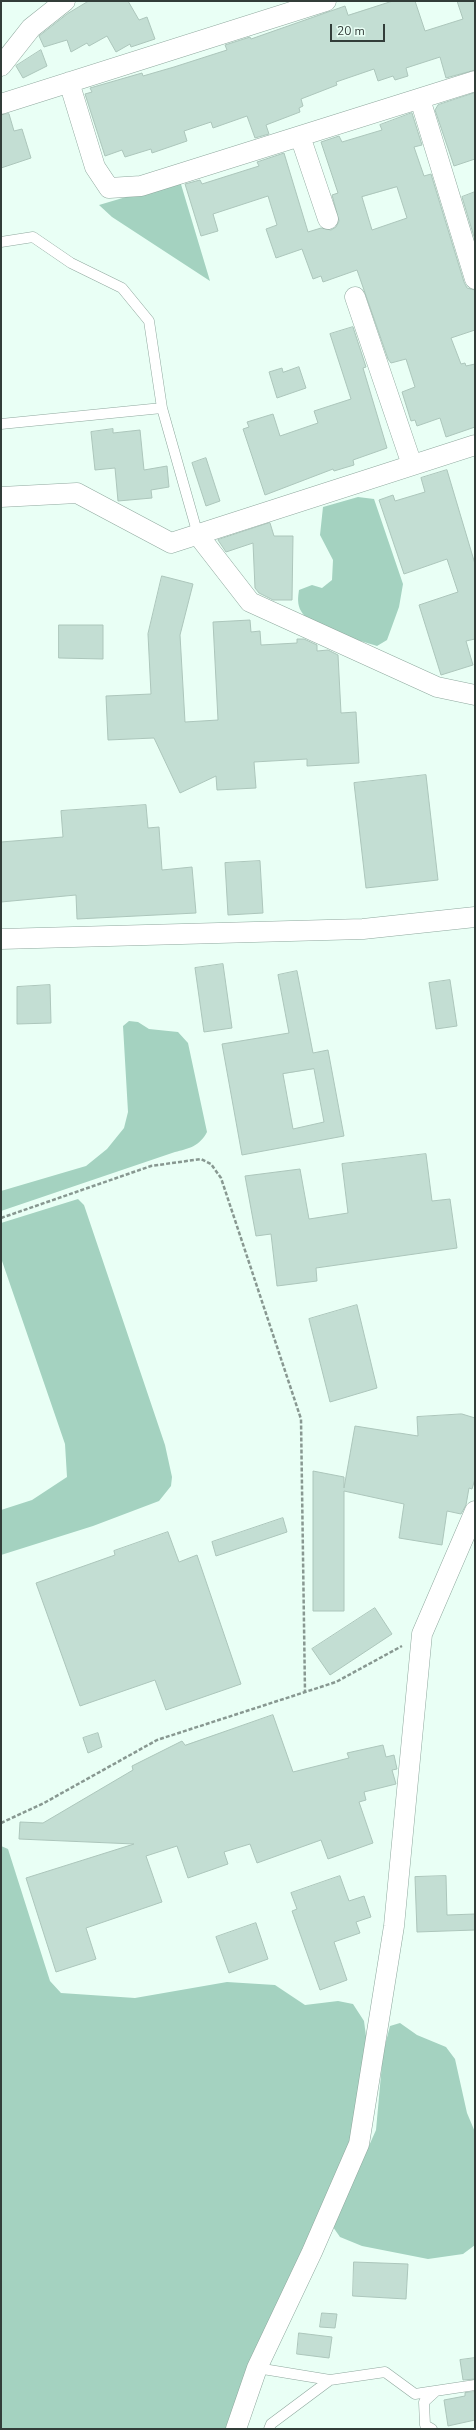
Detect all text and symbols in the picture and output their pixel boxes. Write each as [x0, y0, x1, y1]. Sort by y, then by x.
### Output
scale bar [332, 16, 387, 42]
text: 20 m [337, 23, 365, 39]

